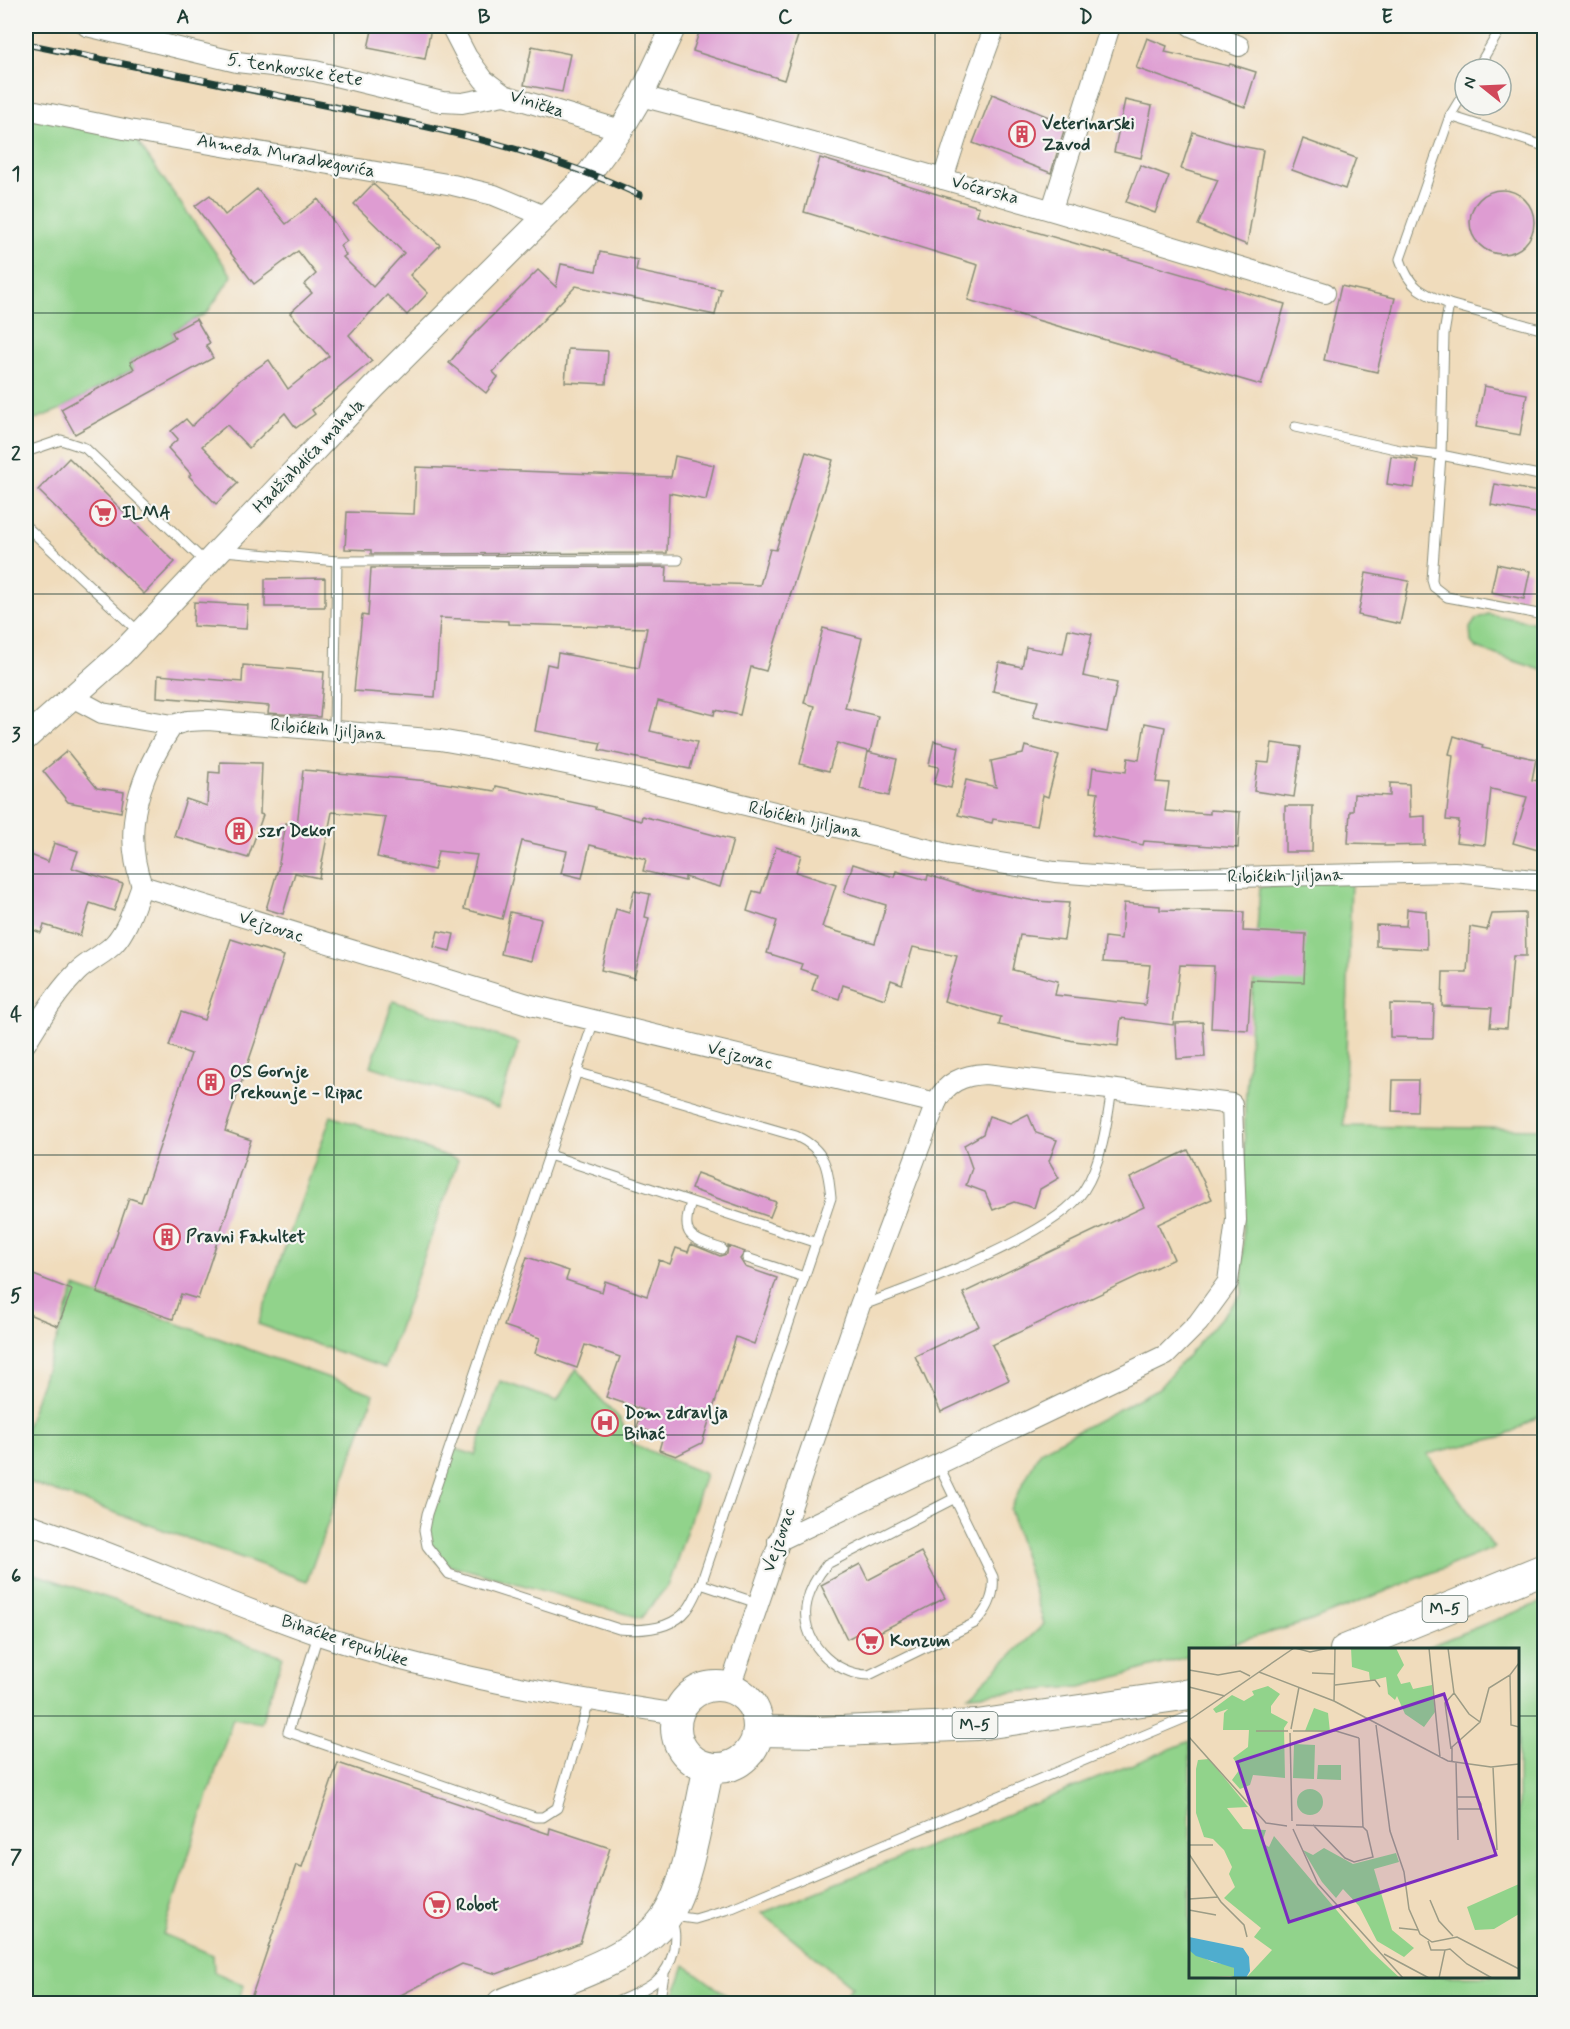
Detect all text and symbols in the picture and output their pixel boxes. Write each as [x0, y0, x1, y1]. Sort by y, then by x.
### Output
text: A [176, 4, 190, 31]
text: B [478, 4, 491, 31]
text: C [778, 4, 793, 31]
text: D [1079, 4, 1093, 31]
text: E [1381, 4, 1393, 31]
street label: 5. tenkovske čete [226, 47, 364, 93]
north arrow [1453, 57, 1513, 117]
text: N [1459, 75, 1482, 91]
street label: Vinička [507, 84, 567, 124]
place label: Veterinarski Zavod [1042, 112, 1135, 157]
building icon: Veterinarski Zavod [1007, 119, 1037, 149]
street label: Ahmeda Muradbegovića [195, 129, 377, 183]
text: 1 [12, 161, 20, 188]
street label: Voćarska [949, 170, 1021, 210]
street label: Hadžiabdića mahala [248, 393, 370, 519]
text: 2 [11, 441, 21, 468]
supermarket icon: ILMA [88, 498, 118, 528]
place label: ILMA [122, 501, 171, 525]
street label: Ribićkih ljiljana [270, 713, 387, 747]
text: 3 [11, 722, 21, 749]
street label: Ribićkih ljiljana [746, 795, 864, 845]
building icon: szr Dekor [224, 816, 254, 846]
place label: szr Dekor [257, 819, 335, 843]
street label: Ribićkih ljiljana [1227, 863, 1343, 889]
street label: Vejzovac [236, 905, 306, 949]
text: 4 [10, 1002, 22, 1029]
street label: Vejzovac [705, 1036, 775, 1076]
place label: OS Gornje Prekounje - Ripac [230, 1060, 362, 1105]
building icon: OS Gornje Prekounje - Ripac [196, 1067, 226, 1097]
building icon: Pravni Fakultet [152, 1222, 182, 1252]
place label: Pravni Fakultet [186, 1225, 306, 1249]
text: 5 [10, 1283, 22, 1310]
place label: Dom zdravlja Bihać [624, 1401, 728, 1446]
hospital icon: Dom zdravlja Bihać [590, 1408, 620, 1438]
street label: Vejzovac [757, 1505, 801, 1575]
text: 6 [11, 1563, 21, 1590]
road number: M-5 [1422, 1596, 1468, 1622]
street label: Bihaćke republike [278, 1609, 412, 1673]
supermarket icon: Konzum [855, 1626, 885, 1656]
place label: Konzum [890, 1629, 950, 1653]
inset map [1189, 1648, 1519, 1978]
road number: M-5 [952, 1712, 998, 1738]
text: 7 [10, 1844, 22, 1871]
supermarket icon: Robot [422, 1890, 452, 1920]
place label: Robot [456, 1893, 499, 1917]

